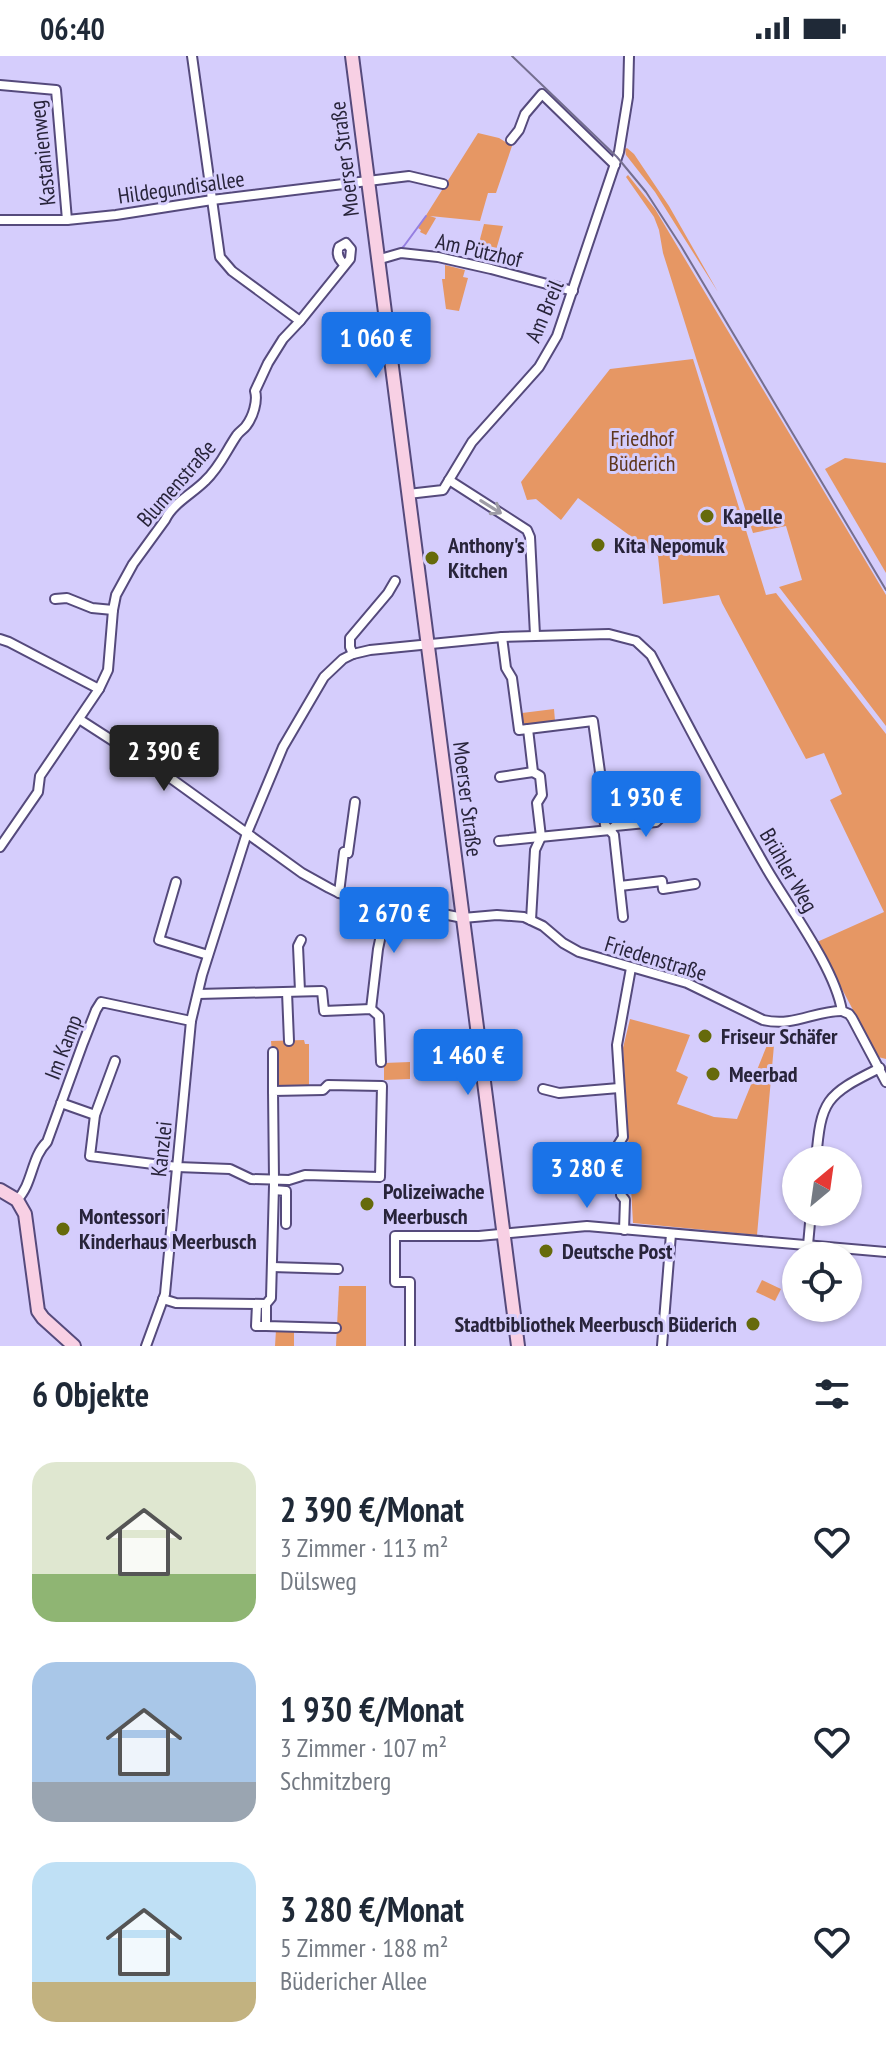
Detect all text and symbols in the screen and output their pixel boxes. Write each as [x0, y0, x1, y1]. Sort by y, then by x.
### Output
text: 06:40 [40, 9, 105, 48]
street label: Kastanienweg [23, 99, 61, 207]
street label: Moerser Straße [323, 100, 365, 218]
street label: Hildegundisallee [116, 164, 246, 210]
street label: Am Pützhof [433, 227, 526, 274]
street label: Am Breil [518, 275, 570, 346]
pin: 1 060 € [302, 312, 450, 380]
text: 1 060 € [340, 321, 412, 354]
park label: Friedhof Büderich [609, 424, 675, 477]
street label: Blumenstraße [131, 434, 221, 532]
one-way arrow [479, 500, 502, 516]
place label: Kapelle [723, 502, 783, 530]
marker: Kapelle [698, 507, 716, 525]
place label: Anthony's Kitchen [447, 531, 525, 584]
place label: Kita Nepomuk [614, 531, 726, 559]
marker: Kita Nepomuk [589, 536, 607, 554]
marker: Anthony's Kitchen [423, 549, 441, 567]
pin: 2 390 € [90, 725, 238, 793]
text: 2 390 € [128, 734, 200, 767]
street label: Moerser Straße [447, 740, 489, 858]
pin: 1 930 € [572, 771, 720, 839]
text: 1 930 € [610, 780, 682, 813]
street label: Brühler Weg [754, 823, 824, 917]
pin: 2 670 € [320, 887, 468, 955]
text: 2 670 € [358, 896, 430, 929]
street label: Friedenstraße [602, 929, 710, 987]
street label: Im Kamp [38, 1011, 88, 1083]
place label: Friseur Schäfer [721, 1022, 838, 1050]
marker: Friseur Schäfer [696, 1027, 714, 1045]
pin: 1 460 € [394, 1029, 542, 1097]
text: 1 460 € [432, 1038, 504, 1071]
place label: Meerbad [729, 1060, 798, 1088]
marker: Meerbad [704, 1065, 722, 1083]
street label: Kanzlei [144, 1120, 178, 1178]
pin: 3 280 € [513, 1142, 661, 1210]
north arrow [782, 1146, 862, 1226]
map controls [782, 1146, 862, 1322]
text: 3 280 € [551, 1151, 623, 1184]
place label: Polizeiwache Meerbusch [383, 1177, 485, 1230]
marker: Polizeiwache Meerbusch [358, 1195, 376, 1213]
place label: Montessori Kinderhaus Meerbusch [79, 1202, 257, 1255]
marker: Montessori Kinderhaus Meerbusch [54, 1220, 72, 1238]
place label: Deutsche Post [562, 1237, 673, 1265]
marker: Deutsche Post [537, 1242, 555, 1260]
button: locate [782, 1242, 862, 1322]
place label: Stadtbibliothek Meerbusch Büderich [454, 1310, 737, 1338]
marker: Stadtbibliothek Meerbusch Büderich [744, 1315, 762, 1333]
text: 6 Objekte [32, 1372, 149, 1416]
icon: filters [810, 1372, 854, 1416]
text: 2 390 €/Monat [280, 1487, 464, 1531]
icon: home [96, 1494, 192, 1590]
icon: heart [810, 1520, 854, 1564]
text: 3 Zimmer · 113 m² [280, 1531, 448, 1564]
text: Dülsweg [280, 1564, 357, 1597]
text: 1 930 €/Monat [280, 1687, 464, 1731]
icon: home [96, 1694, 192, 1790]
icon: heart [810, 1720, 854, 1764]
text: 3 Zimmer · 107 m² [280, 1731, 447, 1764]
text: Schmitzberg [280, 1764, 391, 1797]
text: 3 280 €/Monat [280, 1887, 464, 1931]
icon: home [96, 1894, 192, 1990]
icon: heart [810, 1920, 854, 1964]
text: 5 Zimmer · 188 m² [280, 1931, 448, 1964]
text: Büdericher Allee [280, 1964, 427, 1997]

